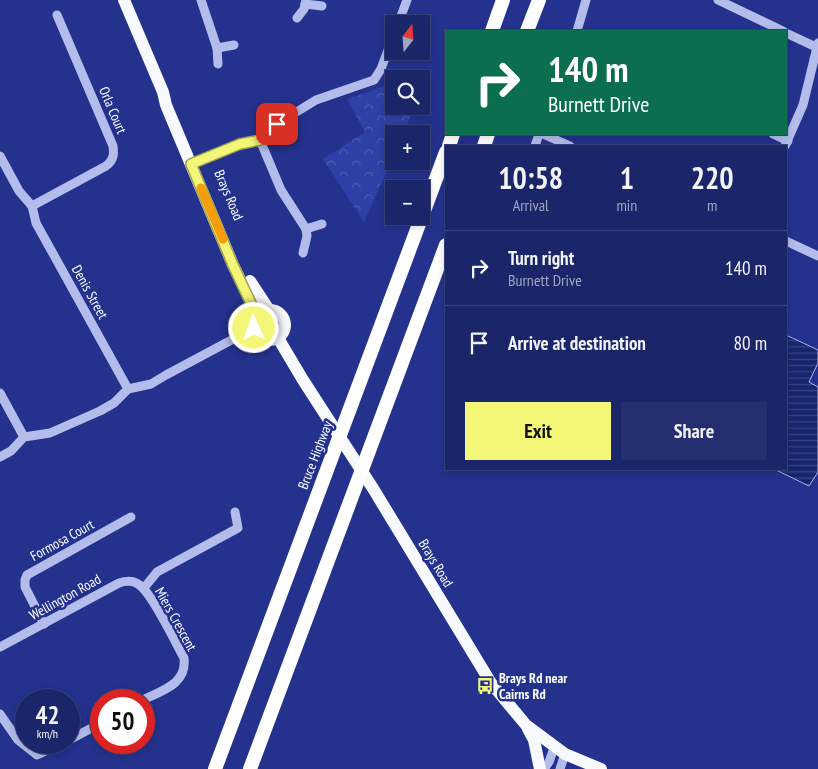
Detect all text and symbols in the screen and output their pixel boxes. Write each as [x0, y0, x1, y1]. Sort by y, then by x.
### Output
north arrow [385, 15, 430, 60]
map controls [385, 15, 430, 225]
text: 140 m [548, 46, 629, 92]
icon: right [465, 50, 530, 115]
button: search [385, 70, 430, 115]
street label: Orla Court [95, 84, 131, 136]
text: Burnett Drive [548, 90, 649, 118]
pin [256, 103, 298, 145]
icon: arrive [263, 110, 291, 138]
button: + [385, 125, 430, 170]
text: 10:58 [498, 158, 563, 197]
text: 1 [620, 158, 634, 197]
text: 220 [691, 158, 734, 197]
street label: Brays Road [210, 167, 248, 223]
button: − [385, 180, 430, 225]
text: Arrival [513, 195, 549, 215]
text: min [616, 195, 637, 215]
text: m [707, 195, 717, 215]
text: Turn right [508, 246, 574, 270]
icon: right [465, 254, 493, 282]
text: 140 m [725, 256, 767, 280]
street label: Denis Street [68, 262, 112, 322]
text: Burnett Drive [508, 270, 582, 290]
position arrow [227, 301, 279, 353]
icon: arrive [465, 329, 493, 357]
text: Arrive at destination [508, 331, 646, 355]
text: 80 m [734, 331, 767, 355]
button: Exit [465, 402, 611, 460]
button: Share [621, 402, 767, 460]
street label: Bruce Highway [294, 418, 337, 492]
street label: Formosa Court [27, 515, 97, 565]
street label: Brays Road [415, 536, 457, 590]
street label: Wellington Road [26, 570, 104, 624]
street label: Miers Crescent [151, 584, 201, 654]
place label: Brays Rd near Cairns Rd [499, 669, 568, 703]
bus stop icon: Brays Rd near Cairns Rd [475, 676, 495, 696]
speed limit sign: 50 [90, 689, 155, 754]
text: 42 [36, 699, 59, 731]
text: km/h [37, 726, 58, 741]

